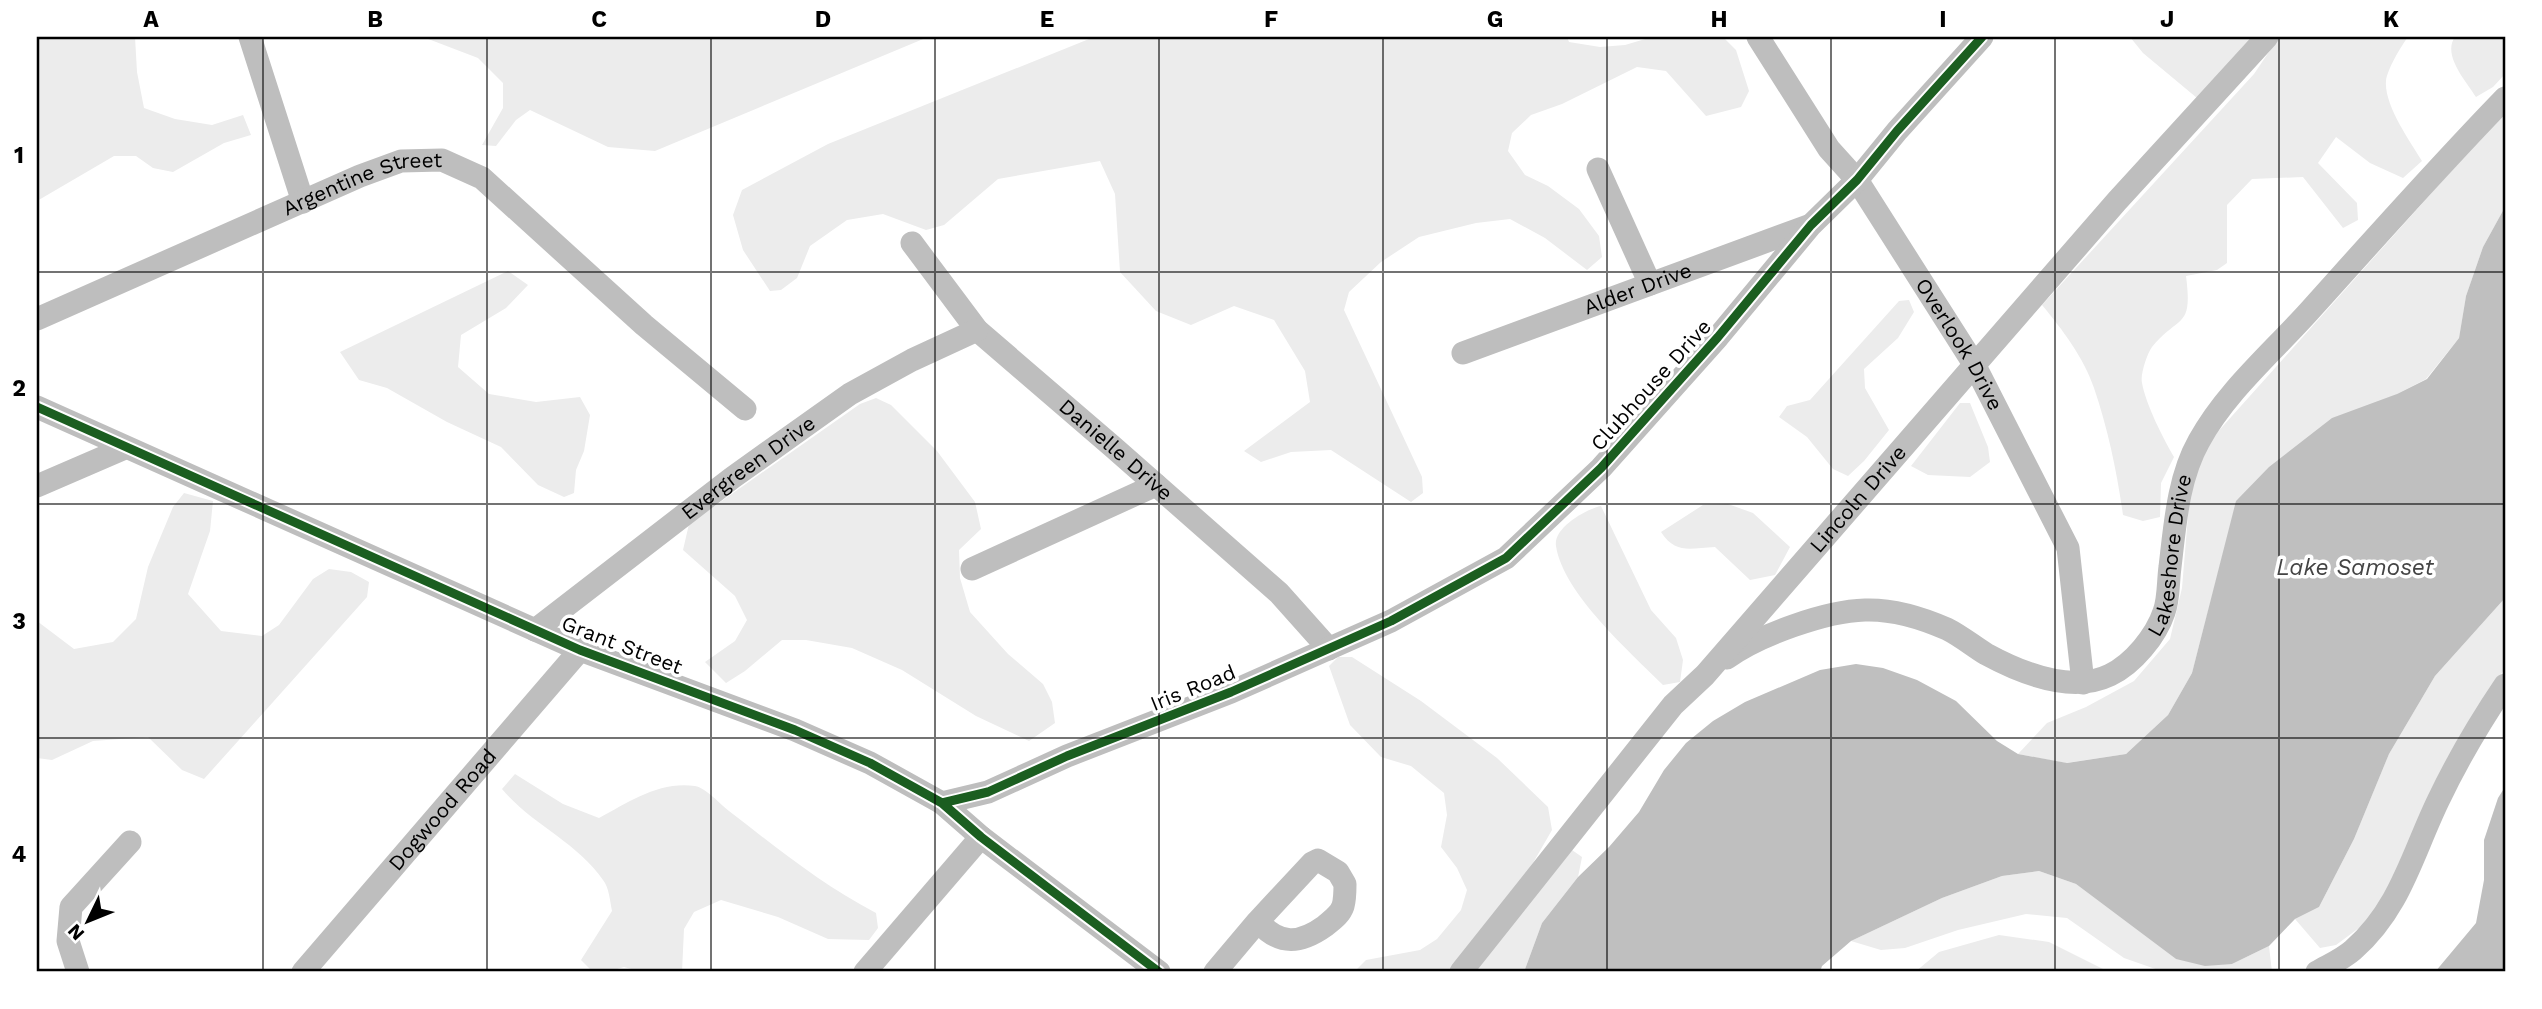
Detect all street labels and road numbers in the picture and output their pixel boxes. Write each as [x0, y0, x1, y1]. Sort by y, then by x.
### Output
street label: Argentine Street [279, 147, 443, 221]
street label: Alder Drive [1580, 257, 1695, 320]
street label: Overlook Drive [1911, 273, 2009, 414]
street label: Clubhouse Drive [1585, 314, 1716, 455]
street label: Danielle Drive [1054, 393, 1178, 506]
street label: Evergreen Drive [676, 410, 820, 525]
street label: Lincoln Drive [1804, 440, 1911, 558]
street label: Lakeshore Drive [2142, 471, 2197, 641]
street label: Grant Street [558, 610, 686, 679]
street label: Iris Road [1147, 659, 1239, 716]
street label: Dogwood Road [383, 743, 501, 876]

